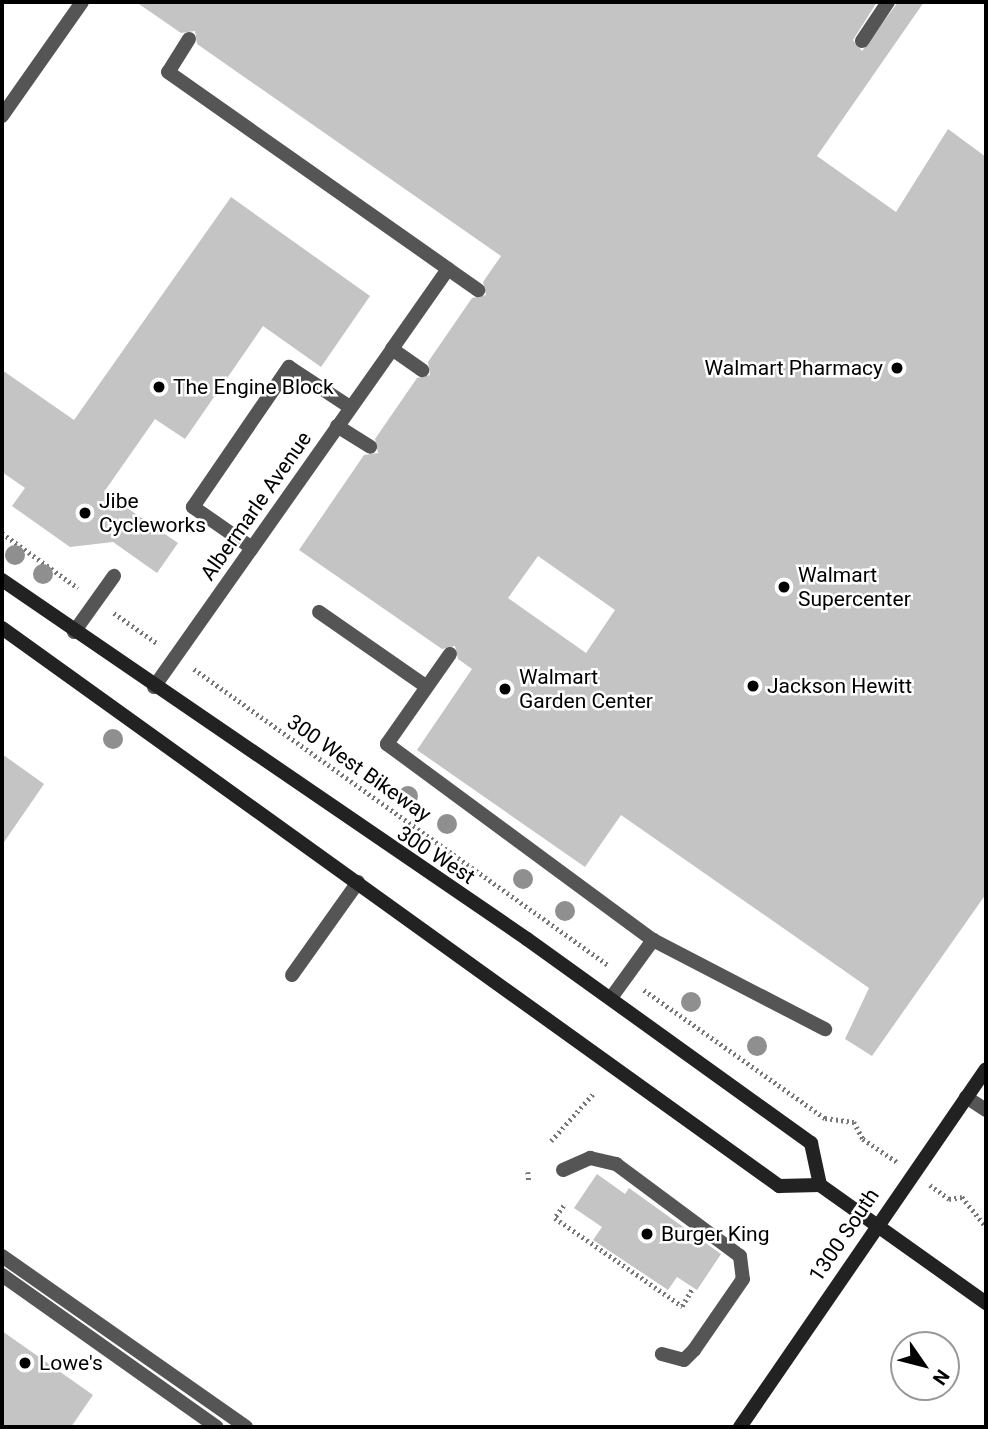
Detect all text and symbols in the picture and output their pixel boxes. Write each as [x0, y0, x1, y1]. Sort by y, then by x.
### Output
place label: Walmart Pharmacy [705, 355, 883, 381]
marker: Walmart Pharmacy [889, 360, 905, 376]
place label: The Engine Block [173, 374, 334, 400]
marker: The Engine Block [151, 379, 167, 395]
street label: Albermarle Avenue [195, 427, 317, 585]
place label: Jibe Cycleworks [99, 488, 206, 538]
marker: Jibe Cycleworks [77, 505, 93, 521]
place label: Walmart Supercenter [798, 562, 911, 612]
marker: Walmart Supercenter [776, 579, 792, 595]
place label: Walmart Garden Center [519, 664, 653, 714]
place label: Jackson Hewitt [767, 673, 912, 699]
marker: Jackson Hewitt [745, 678, 761, 694]
marker: Walmart Garden Center [497, 681, 513, 697]
street label: 300 West Bikeway [282, 709, 436, 827]
street label: 300 West [392, 821, 480, 889]
street label: 1300 South [804, 1184, 884, 1286]
place label: Burger King [661, 1221, 770, 1247]
marker: Burger King [639, 1226, 655, 1242]
north arrow [890, 1331, 960, 1401]
place label: Lowe's [39, 1350, 103, 1376]
marker: Lowe's [17, 1355, 33, 1371]
text: N [928, 1365, 954, 1389]

